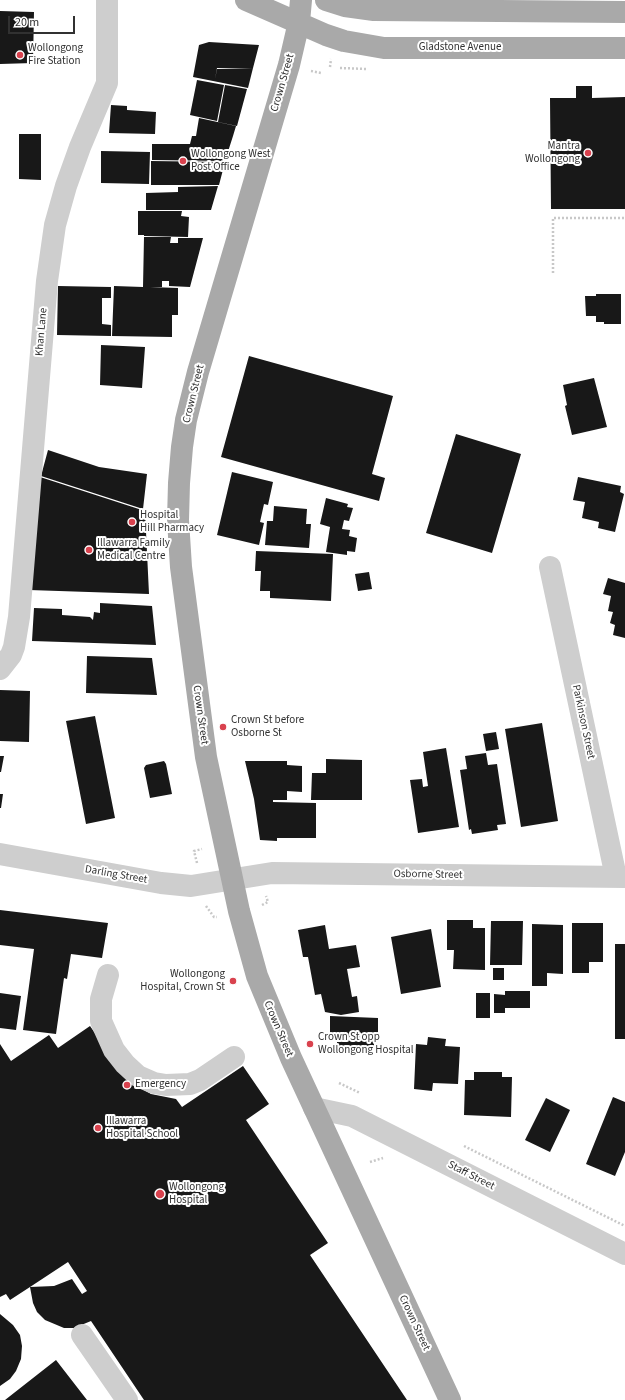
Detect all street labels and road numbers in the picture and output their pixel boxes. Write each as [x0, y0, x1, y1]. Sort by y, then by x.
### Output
street label: Gladstone Avenue [419, 41, 501, 55]
street label: Crown Street [268, 53, 298, 113]
street label: Khan Lane [33, 307, 51, 357]
street label: Crown Street [180, 363, 208, 425]
street label: Parkinson Street [569, 684, 597, 760]
street label: Crown Street [189, 685, 211, 745]
street label: Darling Street [84, 863, 148, 887]
street label: Osborne Street [393, 868, 463, 882]
street label: Crown Street [260, 999, 296, 1059]
street label: Staff Street [445, 1159, 497, 1193]
street label: Crown Street [395, 1293, 433, 1353]

